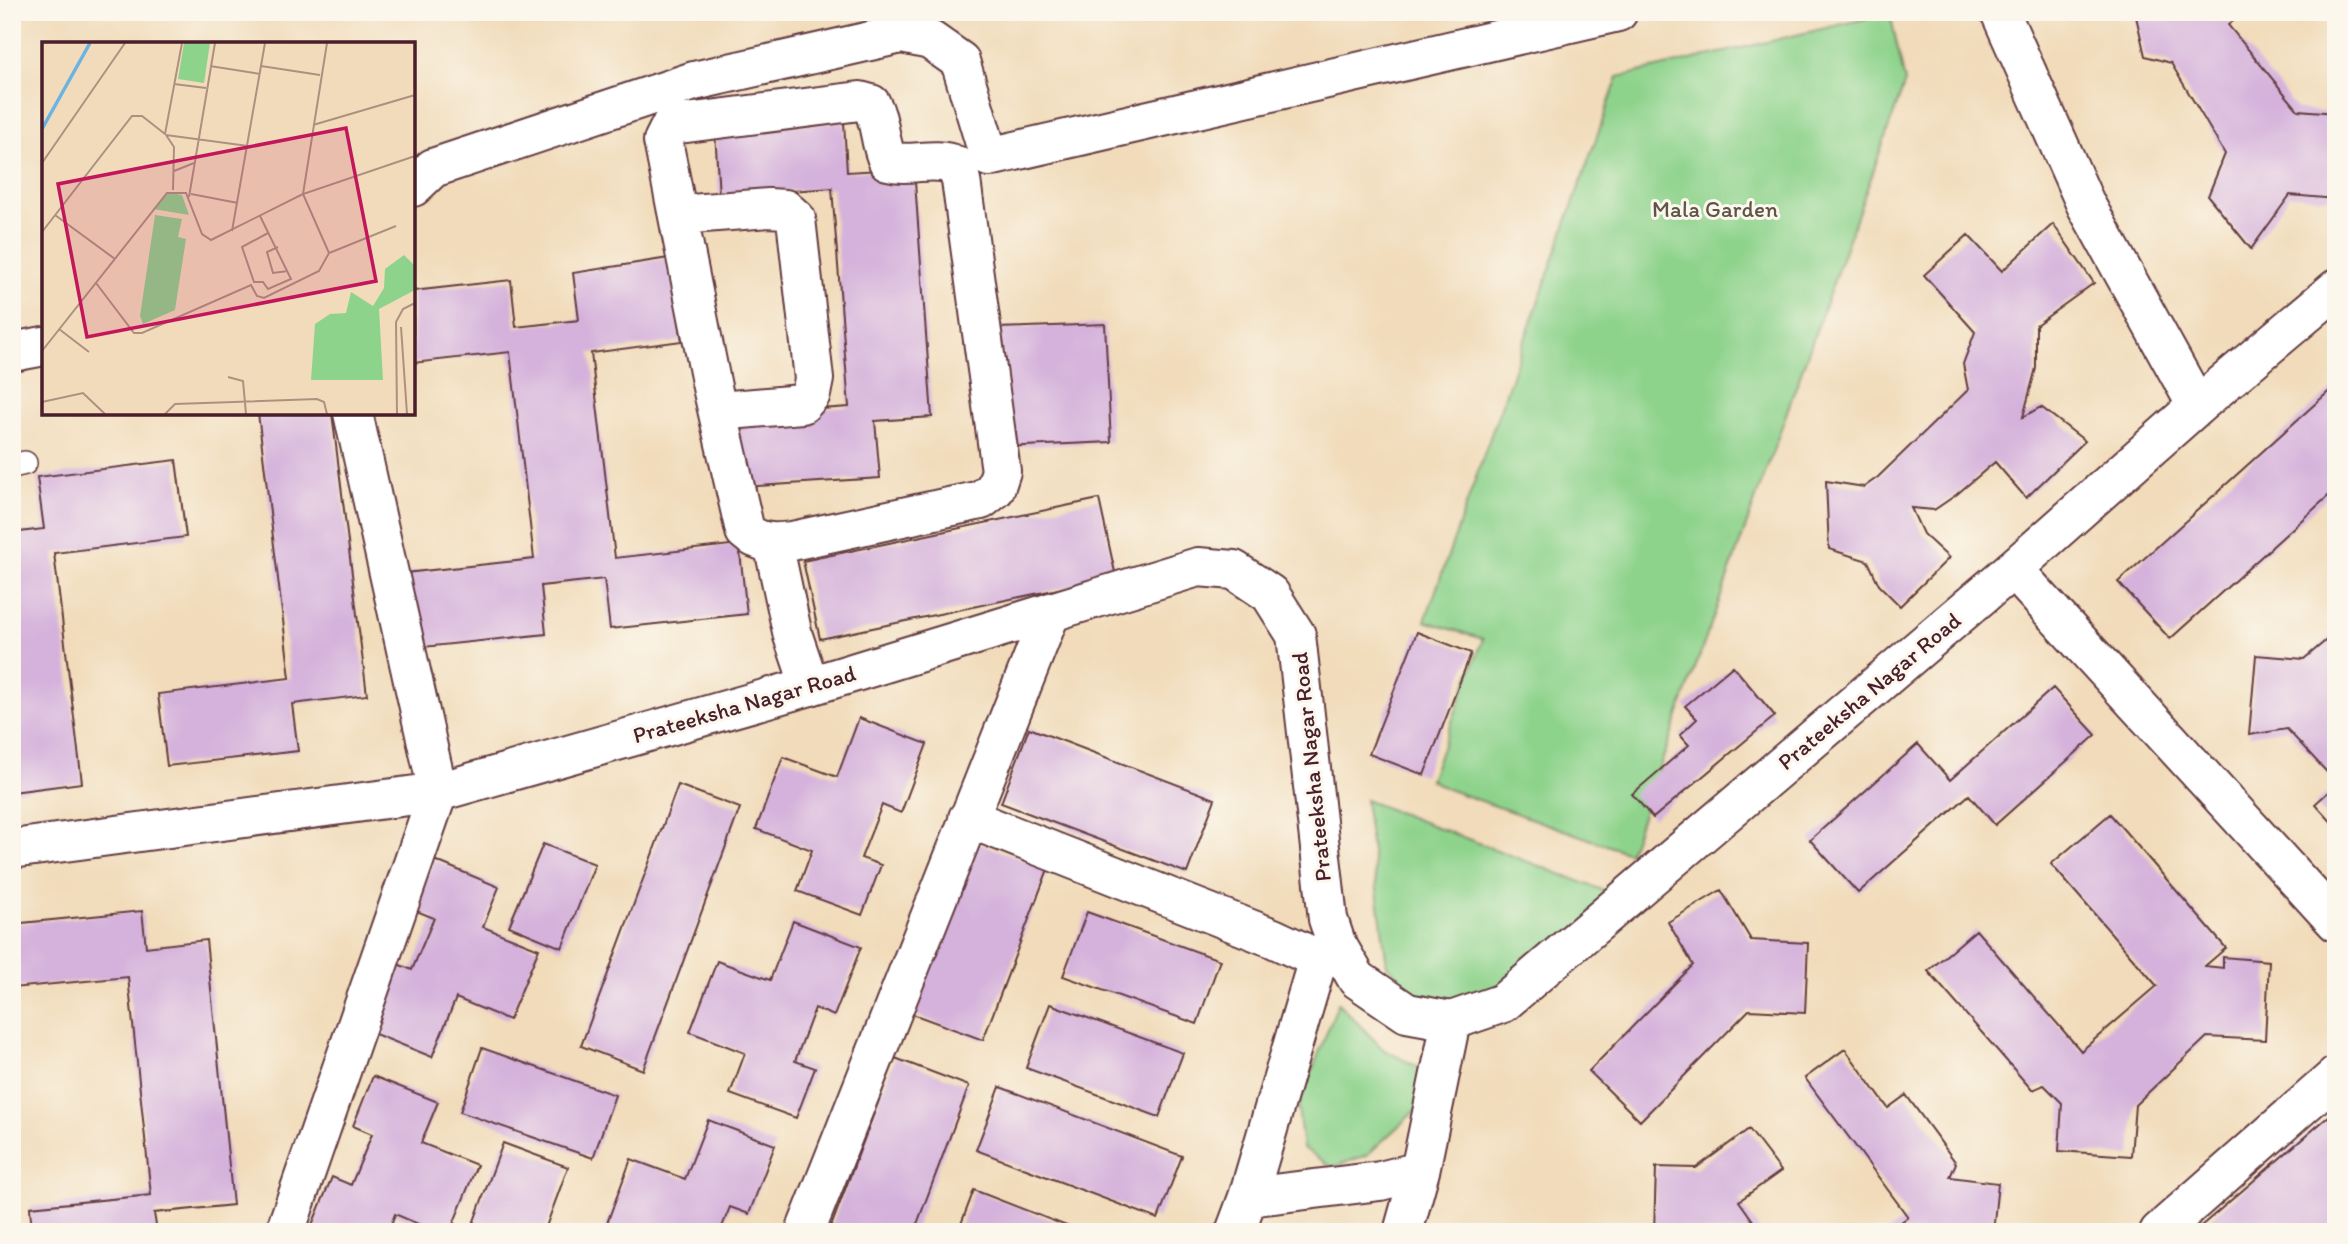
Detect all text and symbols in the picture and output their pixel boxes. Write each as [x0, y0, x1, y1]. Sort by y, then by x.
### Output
inset map [42, 42, 415, 415]
park label: Mala Garden [1652, 195, 1778, 223]
street label: Prateeksha Nagar Road [1772, 606, 1966, 776]
street label: Prateeksha Nagar Road [1285, 651, 1337, 883]
street label: Prateeksha Nagar Road [629, 659, 859, 749]

